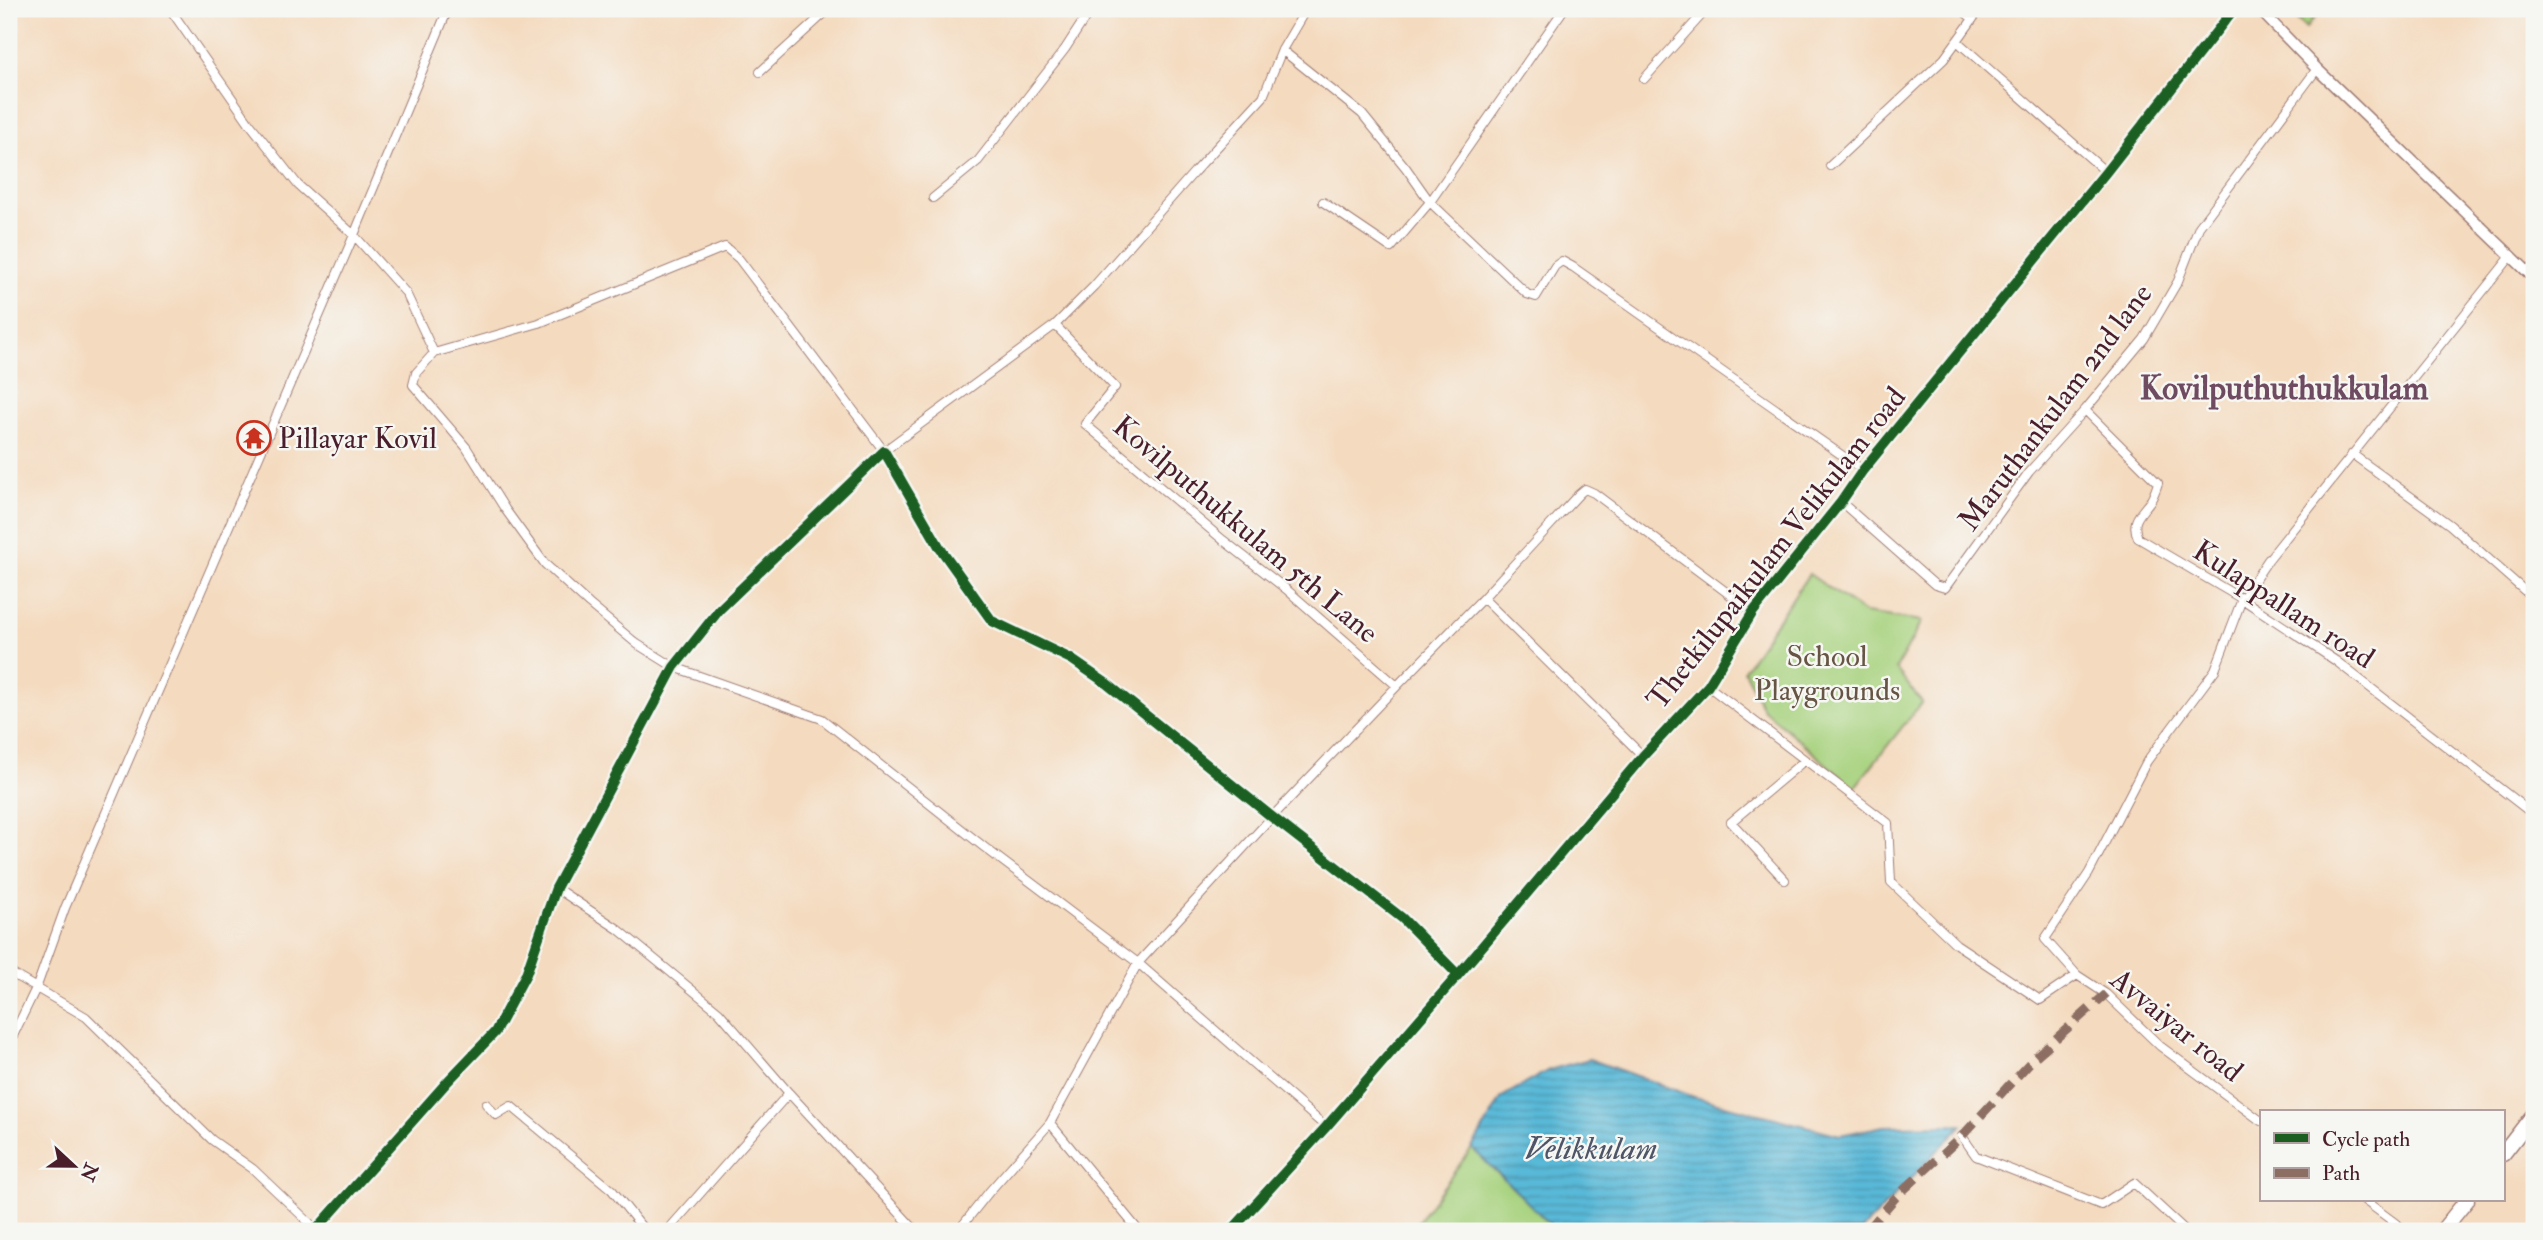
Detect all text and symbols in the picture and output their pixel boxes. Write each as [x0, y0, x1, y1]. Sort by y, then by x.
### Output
street label: Maruthankulam 2nd lane [1950, 276, 2160, 538]
district label: Kovilputhuthukkulam [2140, 368, 2429, 410]
street label: Thetkilupaikulam Velikulam road [1639, 379, 1914, 717]
street label: Kovilputhukkulam 5th Lane [1105, 408, 1386, 651]
temple icon: Pillayar Kovil [235, 419, 273, 457]
place label: Pillayar Kovil [278, 420, 437, 457]
street label: Kulappallam road [2186, 532, 2381, 677]
park label: School Playgrounds [1754, 638, 1900, 709]
street label: Avvaiyar road [2102, 960, 2251, 1090]
legend [2260, 1110, 2504, 1202]
text: Cycle path [2322, 1126, 2410, 1153]
water label: Velikkulam [1525, 1129, 1657, 1169]
north arrow [38, 1132, 108, 1202]
text: N [74, 1159, 104, 1185]
text: Path [2322, 1160, 2360, 1187]

